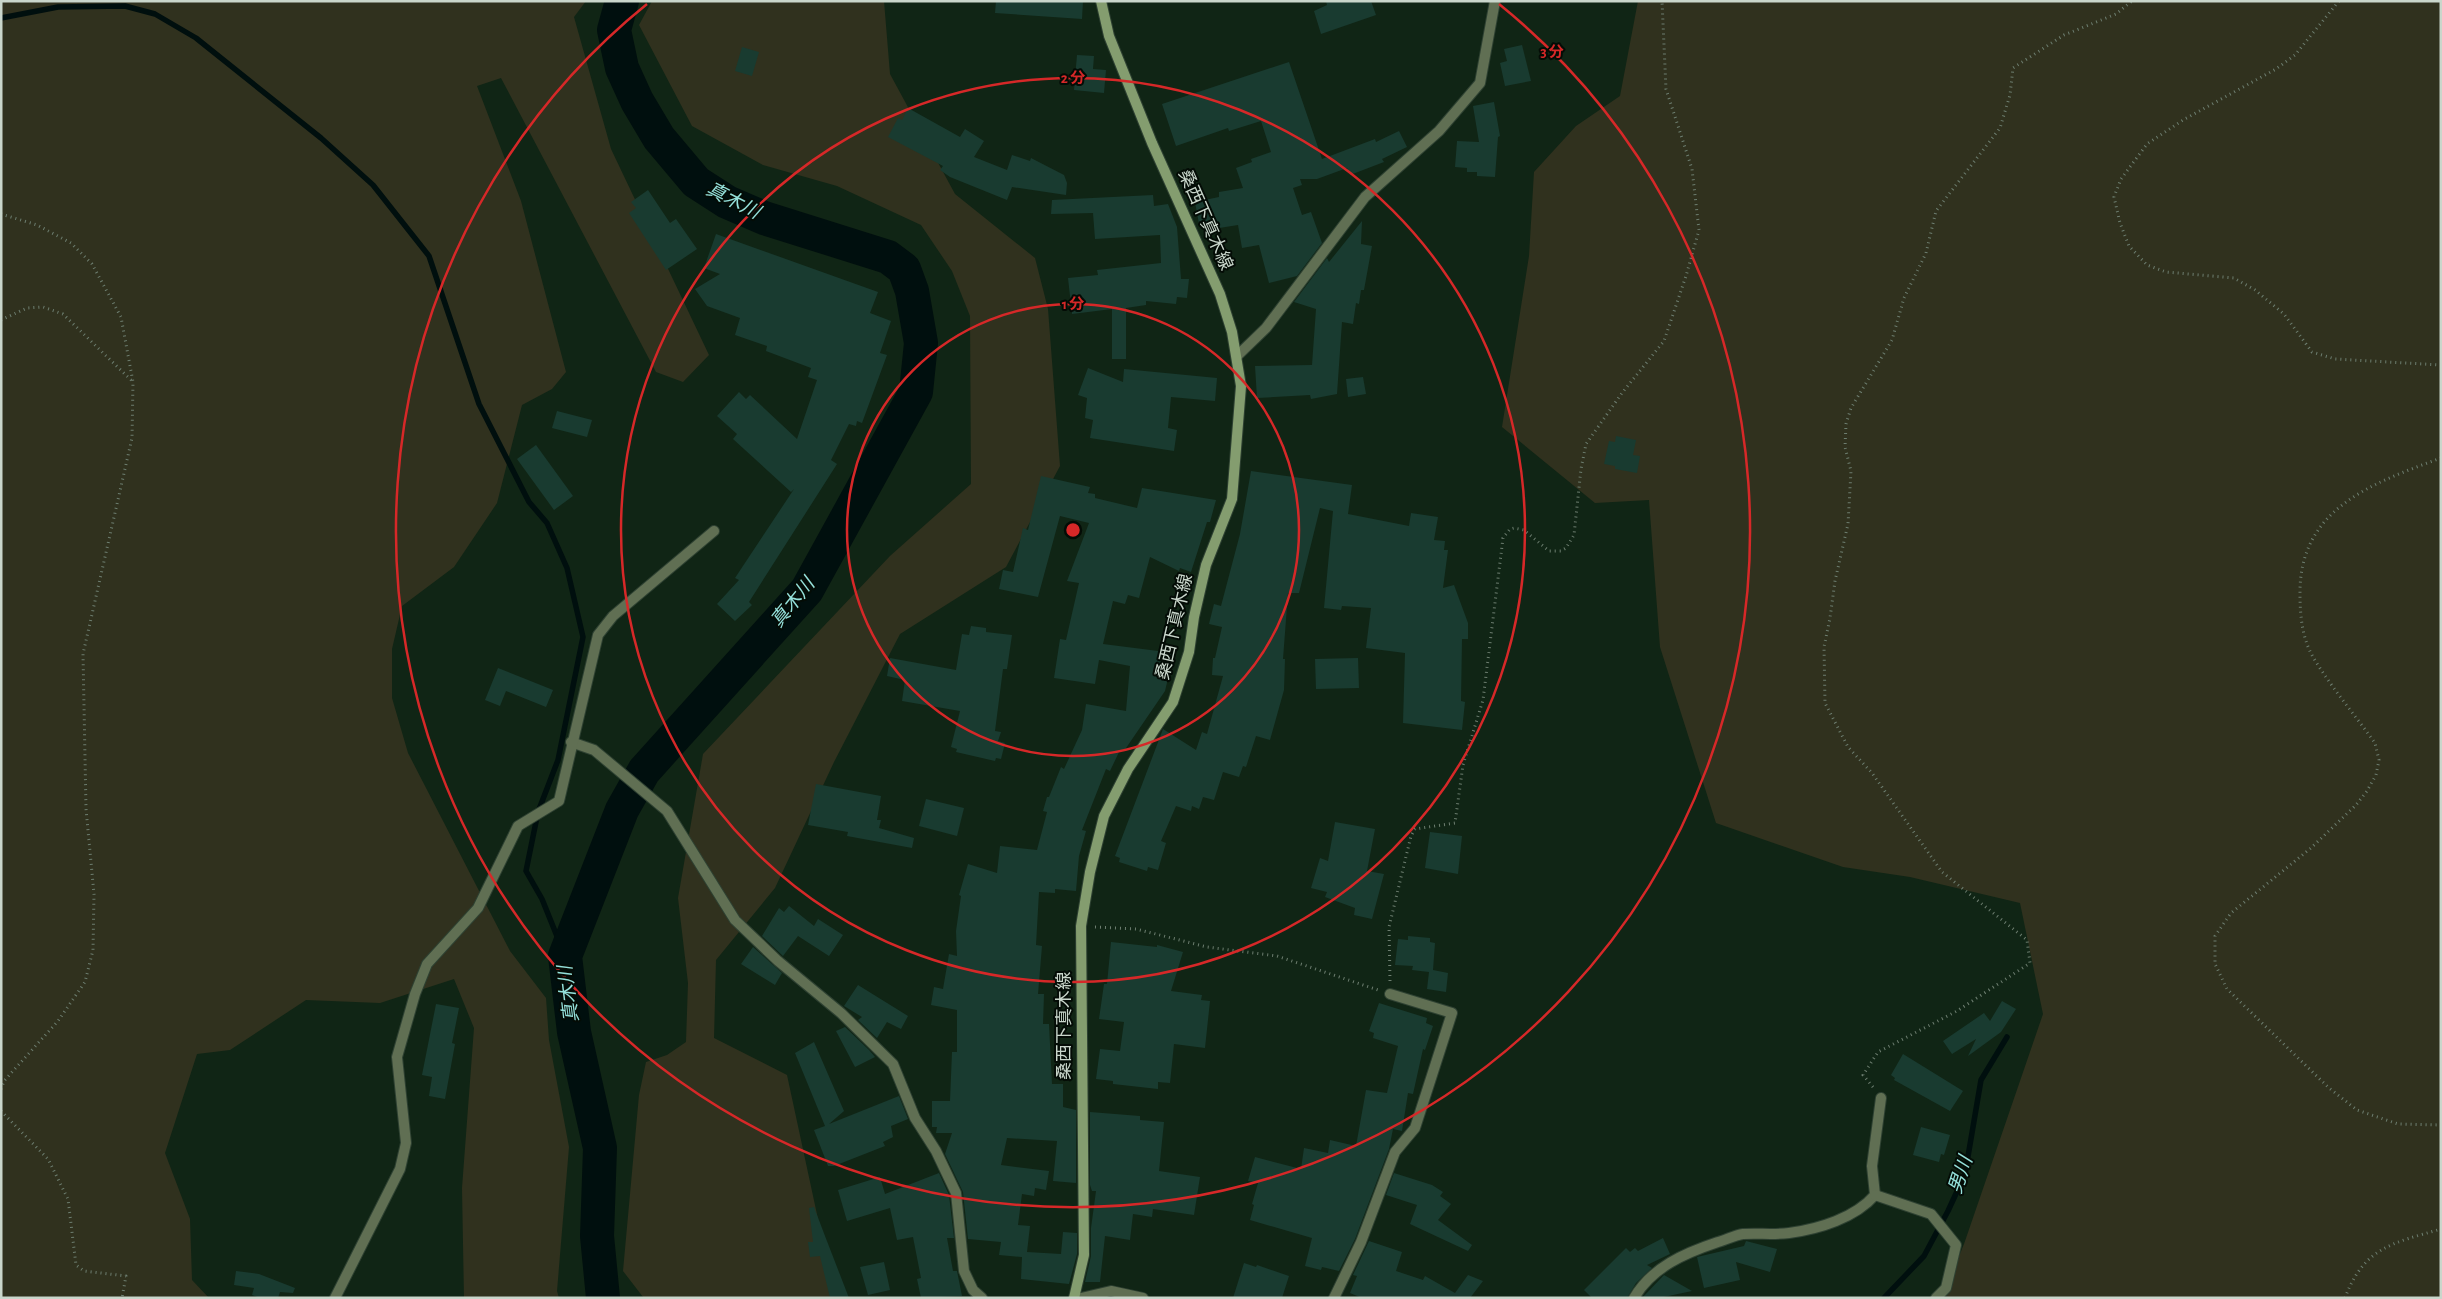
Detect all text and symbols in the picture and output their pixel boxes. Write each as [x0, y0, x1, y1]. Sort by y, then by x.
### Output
text: 3 分 [1540, 44, 1564, 60]
text: 2 分 [1061, 70, 1085, 86]
street label: 桑西下真木線 [1175, 166, 1237, 273]
water label: 真木川 [703, 179, 765, 223]
text: 1 分 [1062, 296, 1084, 312]
centre of rings [1064, 521, 1082, 539]
street label: 桑西下真木線 [1152, 572, 1196, 682]
water label: 真木川 [767, 573, 820, 631]
water label: 真木川 [555, 963, 582, 1024]
street label: 桑西下真木線 [1054, 972, 1074, 1080]
water label: 男川 [1946, 1152, 1977, 1196]

